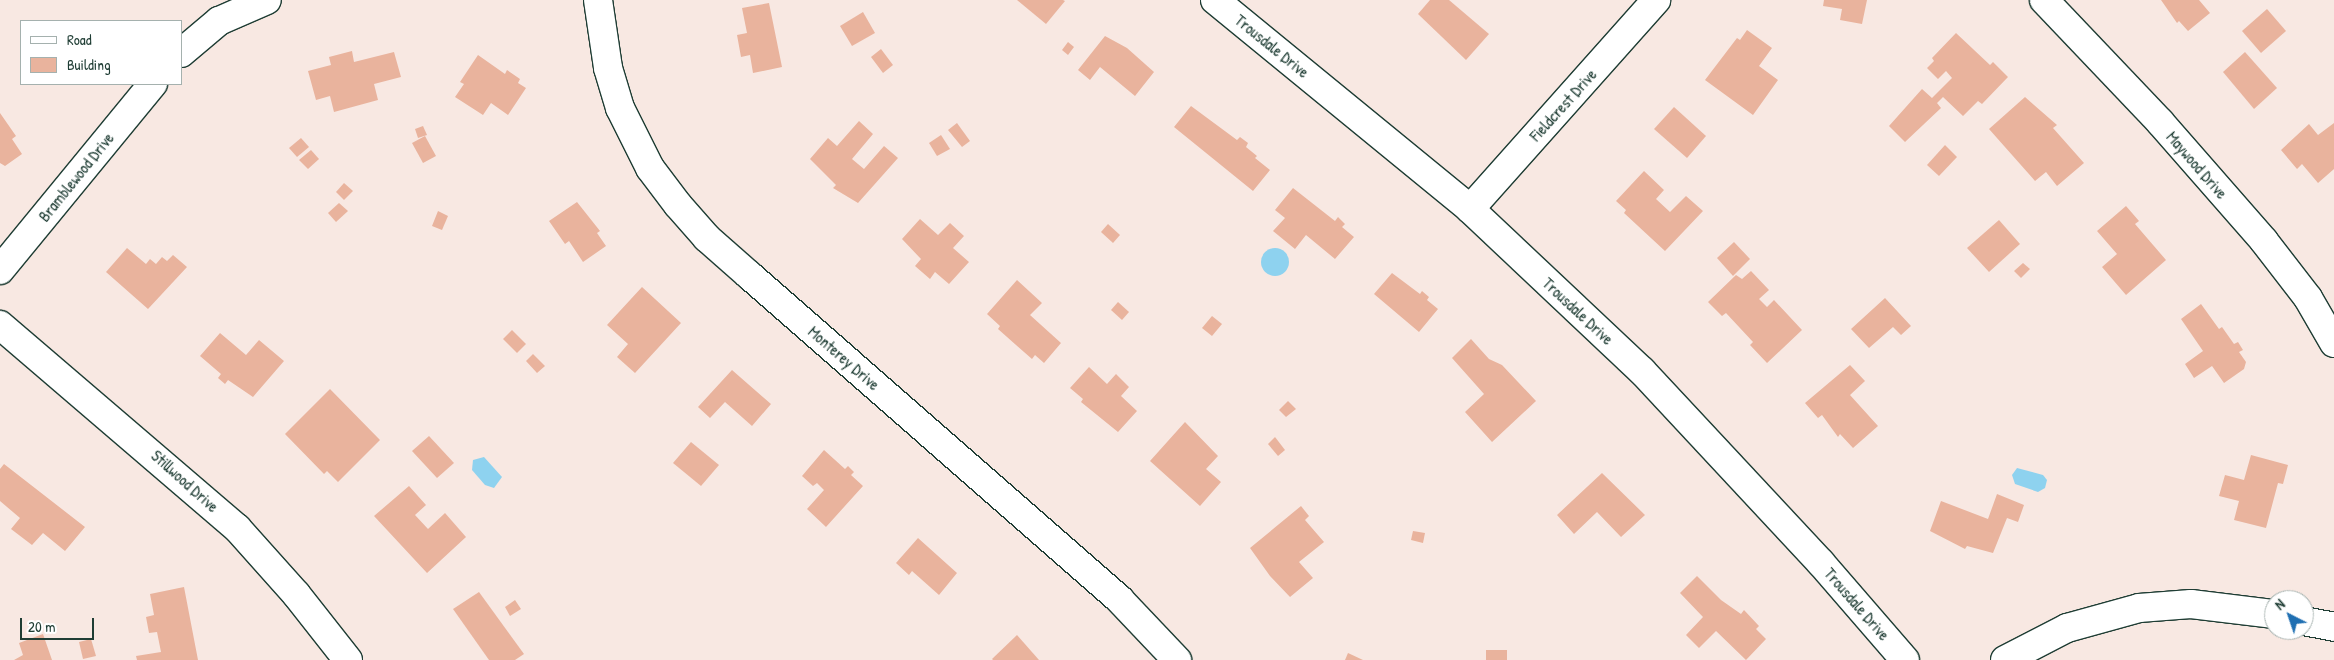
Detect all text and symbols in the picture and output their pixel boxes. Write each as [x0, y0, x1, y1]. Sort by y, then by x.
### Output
street label: Trousdale Drive [1231, 10, 1313, 82]
legend [20, 20, 182, 85]
text: Road [67, 29, 92, 50]
text: Building [67, 54, 111, 75]
street label: Fieldcrest Drive [1526, 65, 1600, 145]
street label: Maywood Drive [2163, 127, 2231, 203]
street label: Bramblewood Drive [34, 129, 118, 225]
street label: Trousdale Drive [1539, 273, 1617, 349]
street label: Monterey Drive [804, 322, 884, 394]
street label: Stillwood Drive [147, 446, 223, 516]
street label: Trousdale Drive [1820, 564, 1894, 644]
north arrow [2264, 590, 2314, 640]
text: N [2270, 594, 2289, 614]
scale bar [22, 608, 96, 640]
text: 20 m [28, 616, 55, 637]

